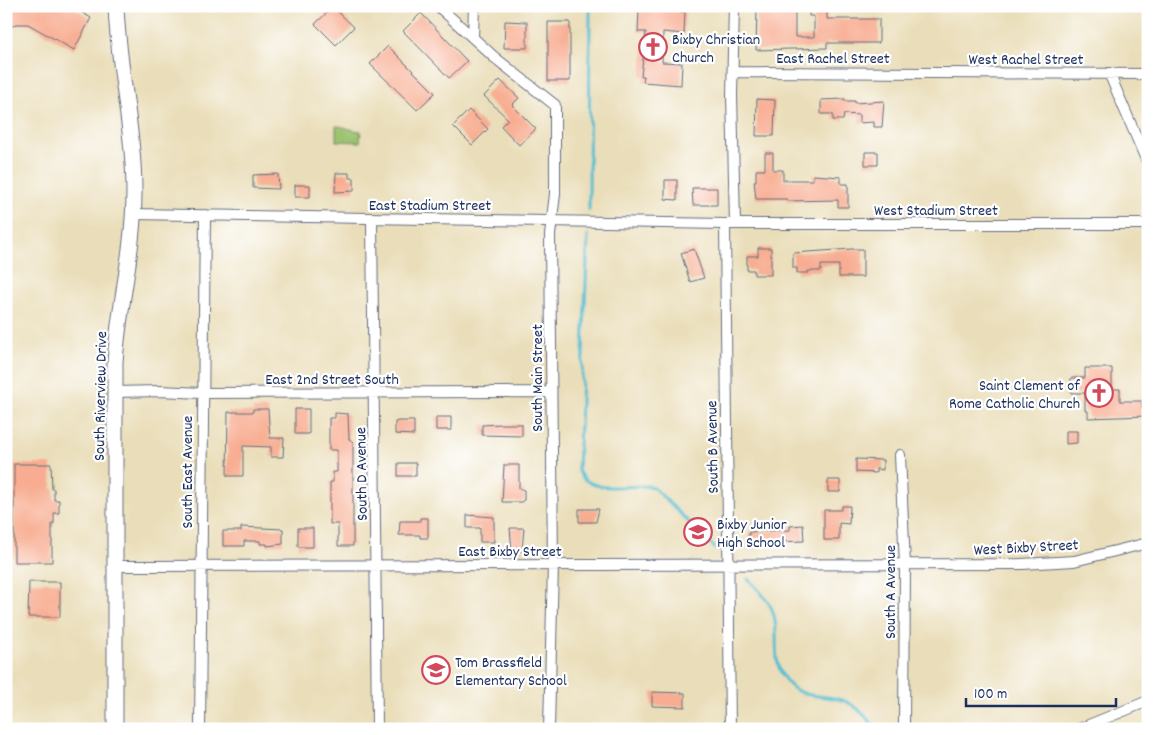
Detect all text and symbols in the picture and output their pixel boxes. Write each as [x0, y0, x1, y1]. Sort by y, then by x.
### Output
place label: Bixby Christian Church [672, 29, 760, 70]
church icon: Bixby Christian Church [638, 32, 668, 62]
street label: East Rachel Street [776, 48, 890, 71]
street label: West Rachel Street [969, 49, 1084, 72]
street label: East Stadium Street [369, 195, 491, 218]
street label: West Stadium Street [874, 200, 998, 223]
street label: South Main Street [527, 324, 550, 432]
street label: South Riverview Drive [89, 331, 114, 461]
street label: East 2nd Street South [265, 369, 399, 392]
place label: Saint Clement of Rome Catholic Church [949, 375, 1080, 416]
church icon: Saint Clement of Rome Catholic Church [1084, 378, 1114, 408]
street label: South B Avenue [701, 400, 726, 494]
street label: South East Avenue [177, 416, 200, 528]
street label: South D Avenue [350, 427, 375, 521]
place label: Bixby Junior High School [717, 514, 787, 555]
school or university icon: Bixby Junior High School [683, 517, 713, 547]
street label: West Bixby Street [973, 534, 1079, 563]
street label: East Bixby Street [458, 541, 562, 564]
street label: South A Avenue [880, 545, 903, 639]
place label: Tom Brassfield Elementary School [455, 652, 567, 693]
school or university icon: Tom Brassfield Elementary School [421, 655, 451, 685]
scale bar [966, 675, 1116, 707]
text: 100 m [974, 684, 1007, 706]

